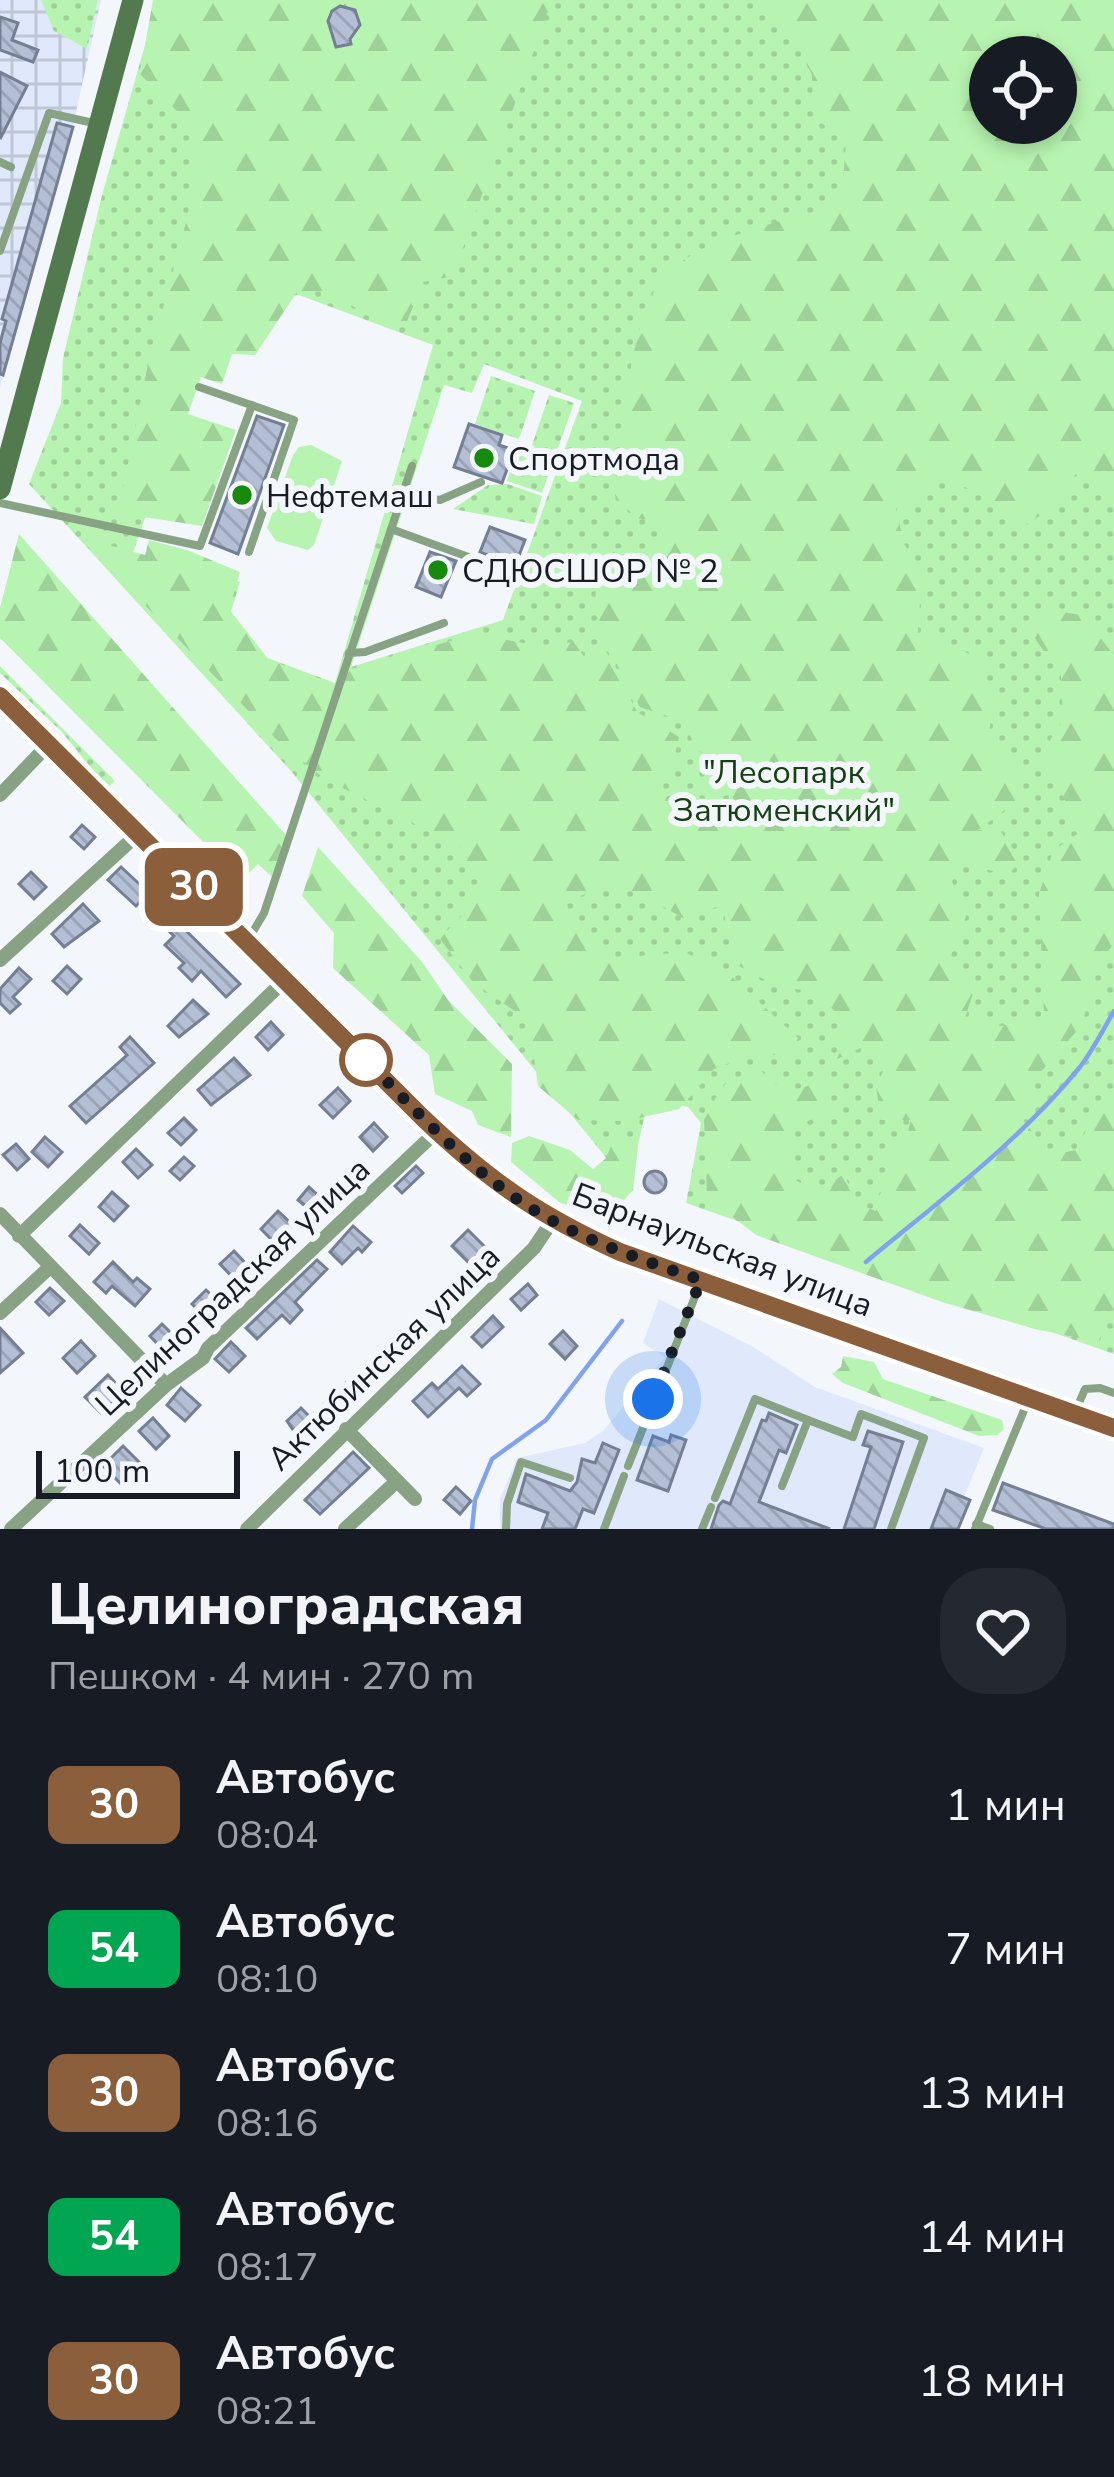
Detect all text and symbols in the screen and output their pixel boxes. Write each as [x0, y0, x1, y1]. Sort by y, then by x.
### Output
map controls [969, 36, 1077, 144]
button: locate [969, 36, 1077, 144]
place label: Спортмода [508, 437, 680, 482]
marker: Спортмода [471, 445, 497, 471]
place label: Нефтемаш [266, 474, 434, 519]
marker: Нефтемаш [229, 482, 255, 508]
place label: СДЮСШОР № 2 [462, 549, 719, 594]
marker: СДЮСШОР № 2 [425, 557, 451, 583]
park label: "Лесопарк Затюменский" [673, 750, 895, 833]
line badge: 30 [140, 848, 248, 926]
text: 30 [169, 858, 219, 915]
unlabelled marker [341, 1035, 391, 1085]
street label: Целиноградская улица [86, 1148, 380, 1427]
street label: Барнаульская улица [566, 1172, 879, 1328]
street label: Актюбинская улица [258, 1235, 510, 1481]
your location [623, 1369, 683, 1429]
scale bar [36, 1445, 240, 1498]
text: 100 m [54, 1449, 150, 1494]
text: Целиноградская [48, 1566, 525, 1644]
button: heart [940, 1568, 1066, 1694]
text: Пешком · 4 мин · 270 m [48, 1650, 474, 1703]
text: Автобус [216, 1748, 395, 1809]
text: 1 мин [945, 1775, 1066, 1836]
text: 30 [89, 1776, 139, 1833]
text: 08:04 [216, 1809, 319, 1862]
text: Автобус [216, 1892, 395, 1953]
text: 7 мин [945, 1919, 1066, 1980]
text: 54 [89, 1920, 139, 1977]
text: 08:10 [216, 1953, 319, 2006]
text: Автобус [216, 2036, 395, 2097]
text: 13 мин [918, 2063, 1066, 2124]
text: 30 [89, 2064, 139, 2121]
text: 08:16 [216, 2097, 319, 2150]
text: Автобус [216, 2180, 395, 2241]
text: 14 мин [918, 2207, 1066, 2268]
text: 54 [89, 2208, 139, 2265]
text: 08:17 [216, 2241, 319, 2294]
text: Автобус [216, 2324, 395, 2385]
text: 18 мин [918, 2351, 1066, 2412]
text: 30 [89, 2352, 139, 2409]
text: 08:21 [216, 2385, 319, 2438]

